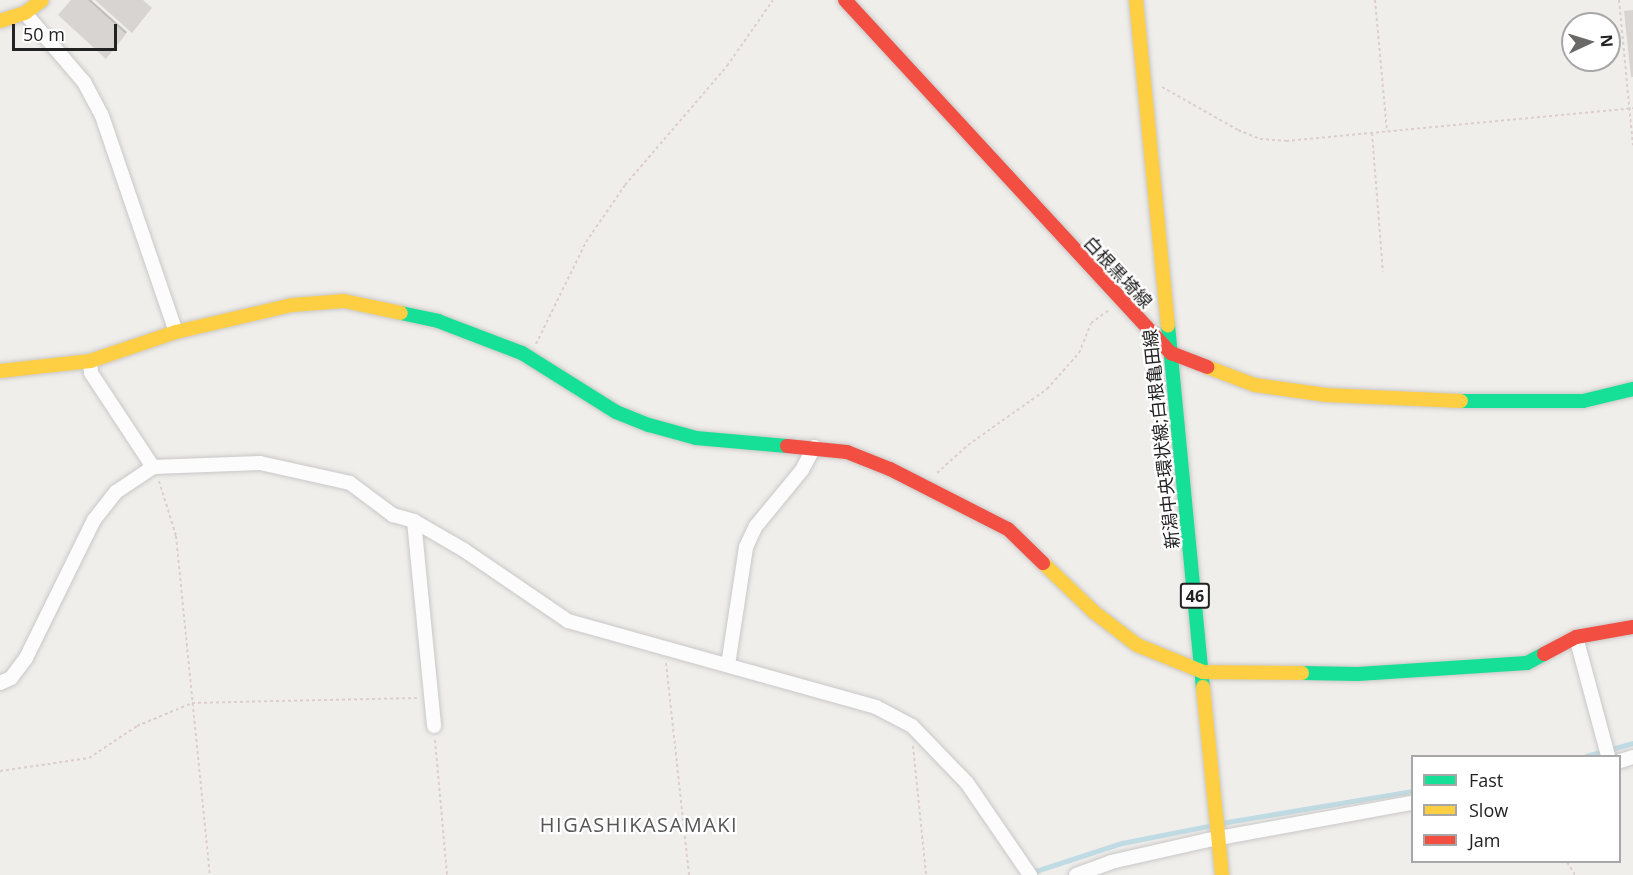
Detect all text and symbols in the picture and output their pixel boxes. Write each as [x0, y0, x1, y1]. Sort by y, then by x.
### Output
scale bar [15, 12, 120, 50]
north arrow [1561, 12, 1621, 72]
text: 50 m [23, 22, 65, 46]
text: N [1596, 34, 1618, 48]
street label: 白根黒埼線 [1079, 232, 1157, 312]
street label: 新潟中央環状線;白根亀田線 [1139, 328, 1183, 550]
road number: 46 [1178, 583, 1212, 609]
legend [1411, 755, 1621, 863]
text: Fast [1469, 768, 1503, 792]
text: Slow [1469, 798, 1508, 822]
district label: HIGASHIKASAMAKI [540, 812, 738, 836]
text: Jam [1469, 828, 1501, 852]

